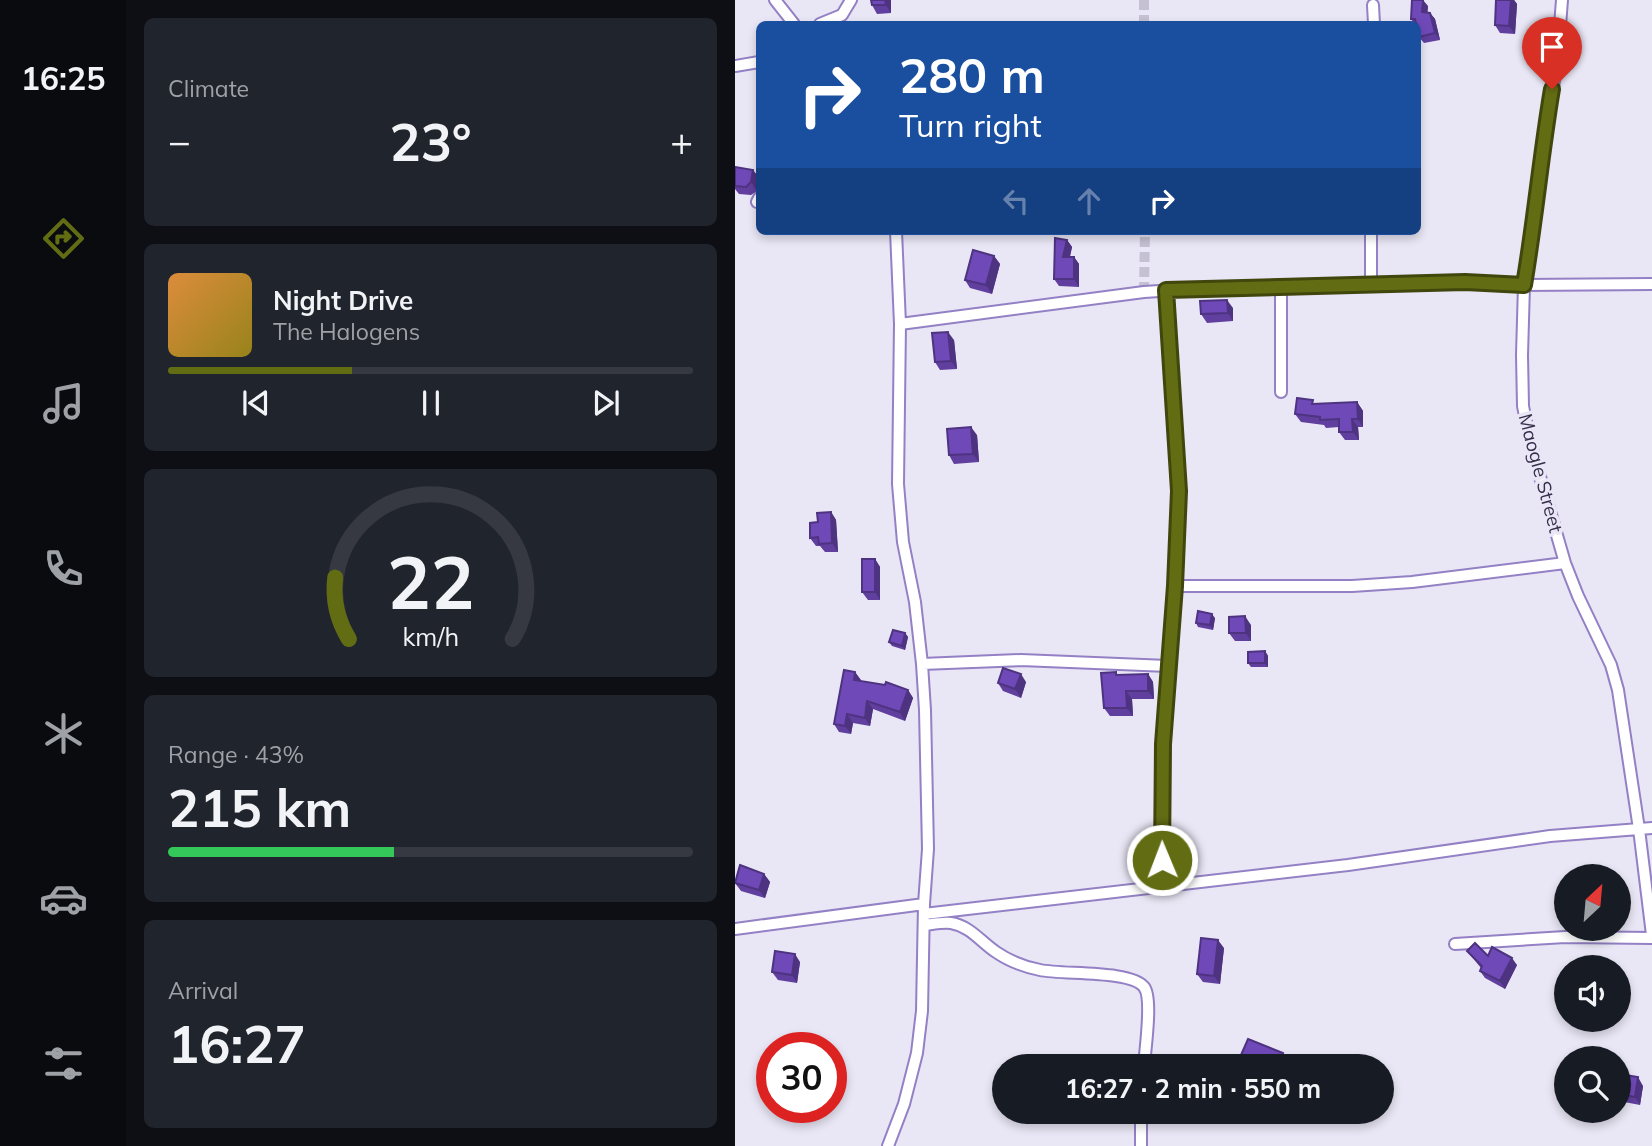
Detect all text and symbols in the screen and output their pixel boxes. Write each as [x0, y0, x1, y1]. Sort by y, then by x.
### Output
pin [1522, 17, 1582, 89]
icon: arrive [1533, 28, 1571, 66]
text: 280 m [899, 44, 1045, 105]
icon: right [784, 49, 875, 140]
text: 16:25 [21, 58, 105, 98]
text: Climate [168, 74, 249, 103]
text: Turn right [899, 105, 1042, 145]
text: 23° [389, 109, 472, 174]
text: − [168, 117, 191, 165]
text: + [670, 117, 693, 165]
icon: left [997, 182, 1035, 220]
icon: ahead [1070, 182, 1108, 220]
icon: right [1143, 182, 1181, 220]
icon: directions [39, 214, 88, 263]
text: Night Drive [273, 284, 413, 317]
text: The Halogens [273, 317, 420, 346]
icon: music [39, 379, 88, 428]
icon: previous [237, 384, 275, 422]
icon: pause [412, 384, 450, 422]
icon: next [587, 384, 625, 422]
street label: Maogle Street [1514, 411, 1569, 536]
text: 22 [387, 536, 474, 627]
icon: phone [39, 544, 88, 593]
text: km/h [402, 621, 459, 652]
icon: climate [39, 709, 88, 758]
text: Range · 43% [168, 740, 304, 769]
text: 215 km [168, 775, 351, 840]
position arrow [1125, 823, 1199, 897]
north arrow [1554, 864, 1631, 942]
map controls [1554, 864, 1631, 1123]
icon: car [39, 874, 88, 923]
button: sound [1554, 955, 1631, 1032]
text: Arrival [168, 976, 238, 1005]
text: 16:27 [168, 1011, 306, 1076]
speed limit sign: 30 [756, 1032, 847, 1123]
icon: filters [39, 1039, 88, 1088]
button: search [1554, 1046, 1631, 1123]
text: 16:27 · 2 min · 550 m [1065, 1072, 1321, 1105]

